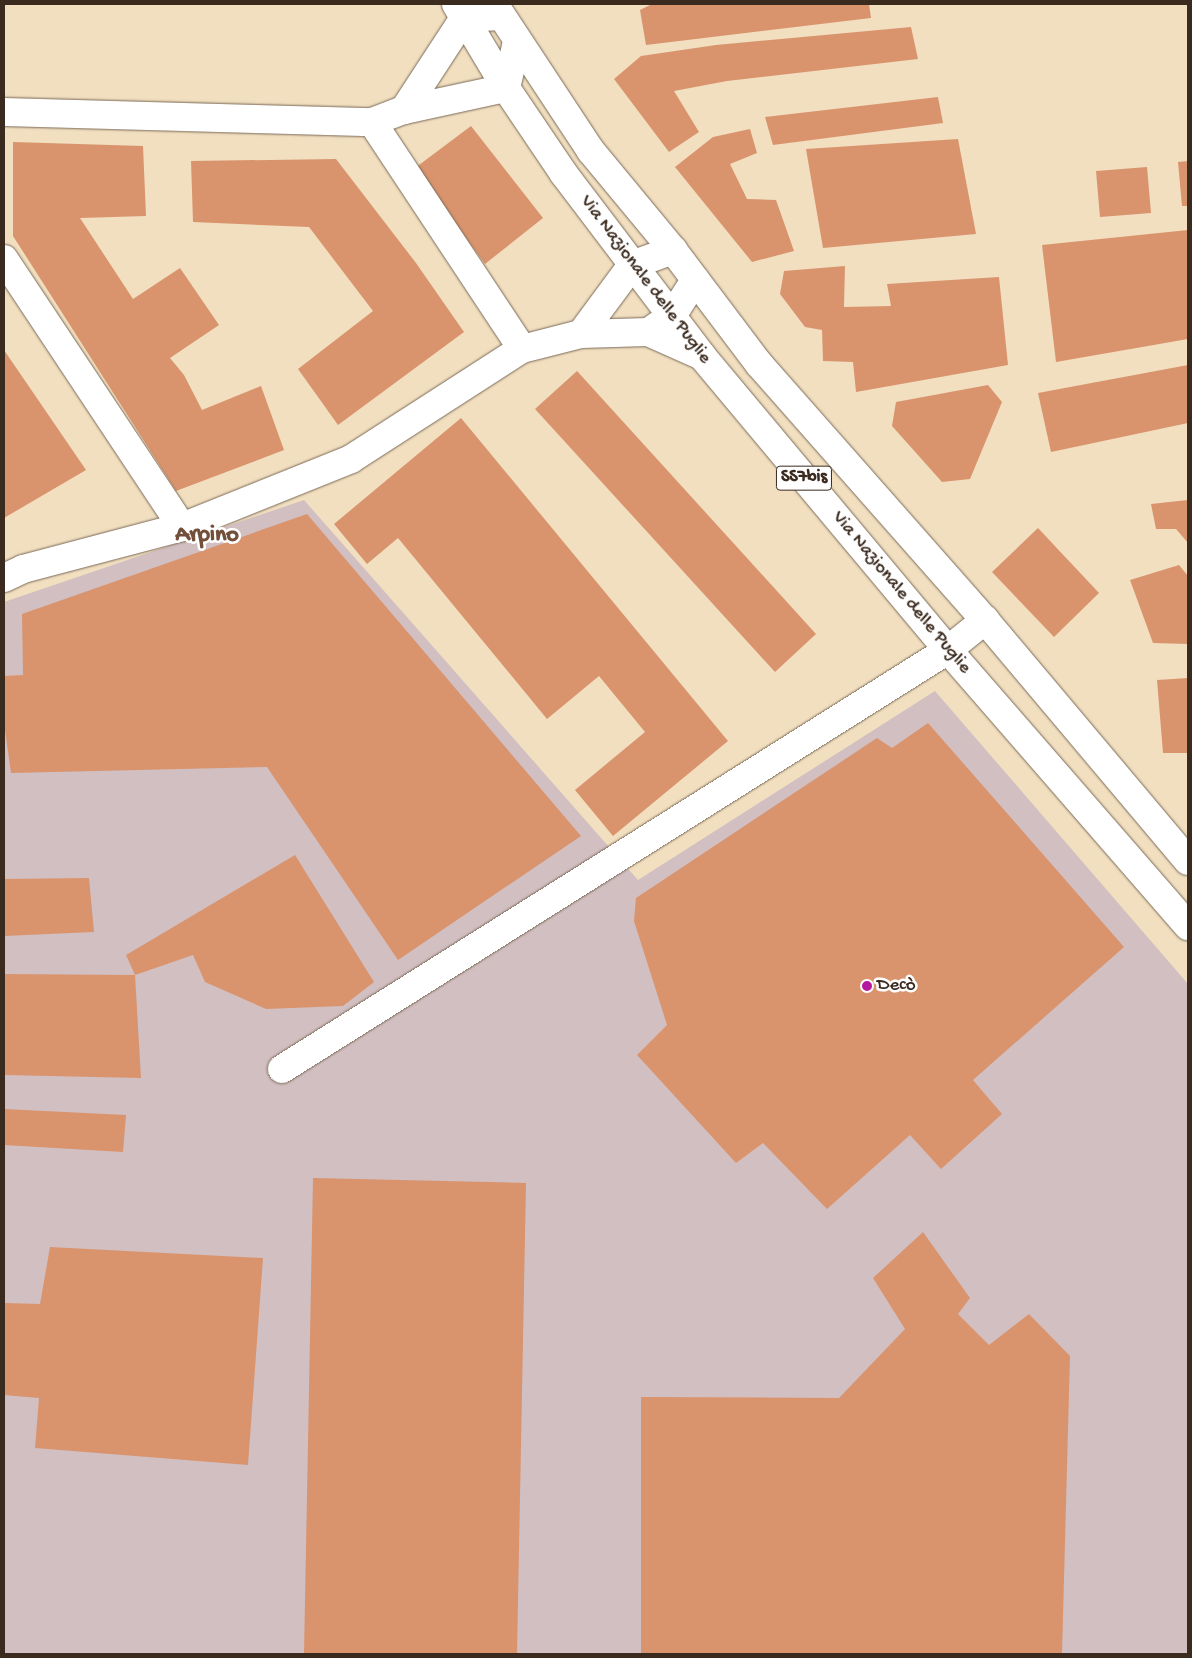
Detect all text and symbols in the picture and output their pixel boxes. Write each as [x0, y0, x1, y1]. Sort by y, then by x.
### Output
street label: Via Nazionale delle Puglie [574, 191, 716, 369]
road number: SS7bis [775, 462, 833, 493]
street label: Via Nazionale delle Puglie [826, 507, 976, 679]
district label: Arpino [175, 522, 239, 550]
place label: Decò [877, 975, 916, 997]
marker: Decò [861, 980, 873, 992]

